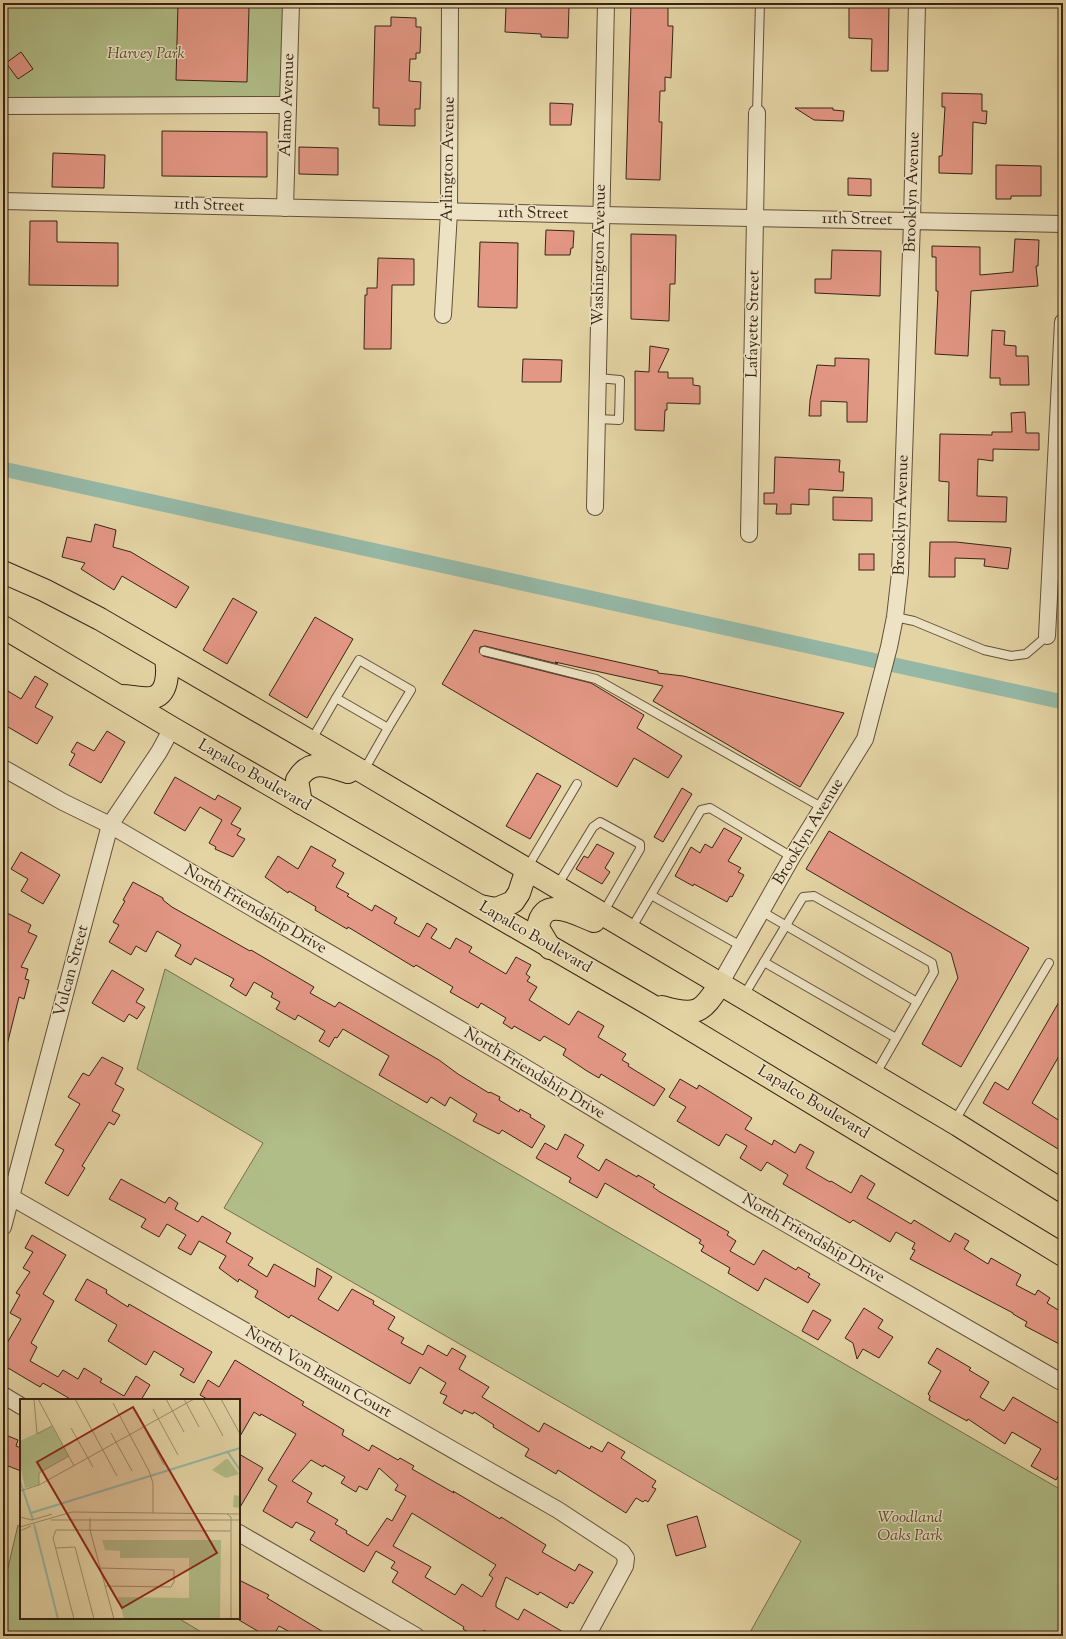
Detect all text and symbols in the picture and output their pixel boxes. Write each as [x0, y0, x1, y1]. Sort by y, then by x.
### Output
park label: Harvey Park [107, 43, 185, 66]
street label: Alamo Avenue [275, 53, 301, 157]
street label: Arlington Avenue [436, 96, 462, 222]
street label: Brooklyn Avenue [899, 131, 927, 253]
street label: Washington Avenue [587, 184, 613, 326]
street label: 11th Street [173, 193, 245, 219]
street label: 11th Street [498, 202, 569, 226]
street label: 11th Street [822, 208, 893, 232]
street label: Lafayette Street [742, 269, 766, 378]
street label: Brooklyn Avenue [888, 454, 916, 576]
street label: Lapalco Boulevard [193, 734, 315, 818]
street label: Brooklyn Avenue [768, 774, 850, 890]
street label: North Friendship Drive [179, 860, 331, 960]
street label: Lapalco Boulevard [474, 896, 596, 980]
street label: Vulcan Street [49, 922, 95, 1020]
street label: North Friendship Drive [459, 1023, 609, 1125]
street label: Lapalco Boulevard [753, 1060, 873, 1146]
street label: North Friendship Drive [737, 1189, 889, 1289]
street label: North Von Braun Court [240, 1322, 396, 1425]
inset map [20, 1399, 240, 1619]
park label: Woodland Oaks Park [877, 1507, 943, 1548]

